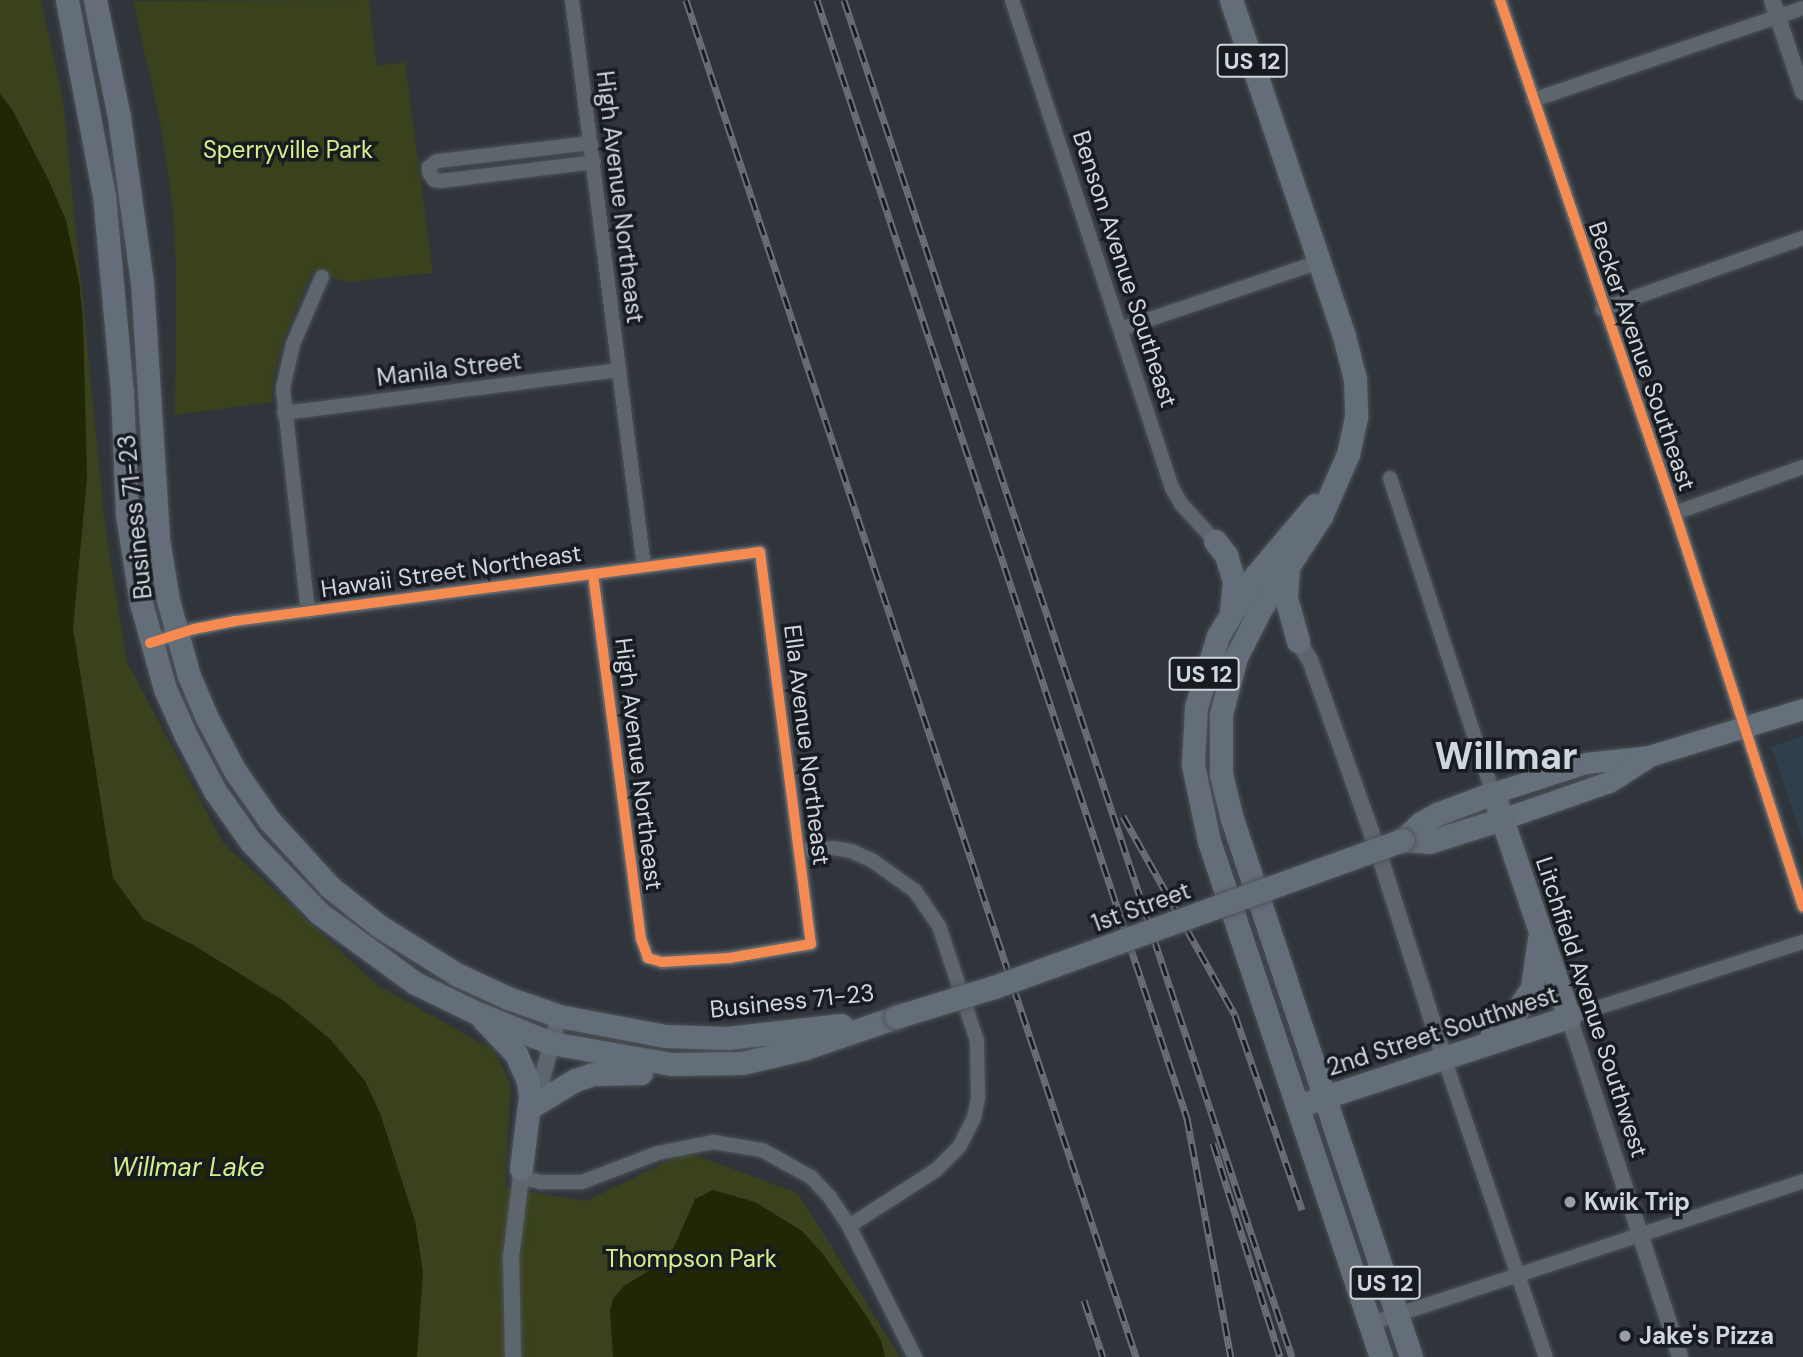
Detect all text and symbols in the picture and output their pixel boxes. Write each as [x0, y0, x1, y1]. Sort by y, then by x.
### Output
road number: US 12 [1215, 41, 1289, 80]
street label: High Avenue Northeast [590, 69, 650, 325]
street label: Benson Avenue Southeast [1067, 127, 1183, 411]
park label: Sperryville Park [203, 136, 373, 164]
street label: Becker Avenue Southeast [1582, 218, 1702, 494]
street label: Manila Street [375, 346, 523, 392]
street label: Business 71-23 [112, 433, 158, 601]
street label: Hawaii Street Northeast [319, 538, 583, 604]
street label: Ella Avenue Northeast [778, 623, 836, 867]
street label: High Avenue Northeast [609, 636, 669, 892]
road number: US 12 [1167, 654, 1241, 694]
district label: Willmar [1435, 734, 1577, 780]
street label: Litchfield Avenue Southwest [1530, 853, 1654, 1161]
street label: 1st Street [1088, 876, 1194, 938]
street label: Business 71-23 [708, 978, 876, 1024]
street label: 2nd Street Southwest [1323, 980, 1561, 1082]
water label: Willmar Lake [112, 1152, 264, 1184]
place label: Kwik Trip [1584, 1188, 1690, 1216]
marker: Kwik Trip [1562, 1194, 1578, 1210]
park label: Thompson Park [605, 1245, 777, 1273]
road number: US 12 [1348, 1264, 1422, 1302]
place label: Jake's Pizza [1639, 1322, 1774, 1350]
marker: Jake's Pizza [1617, 1328, 1633, 1344]

